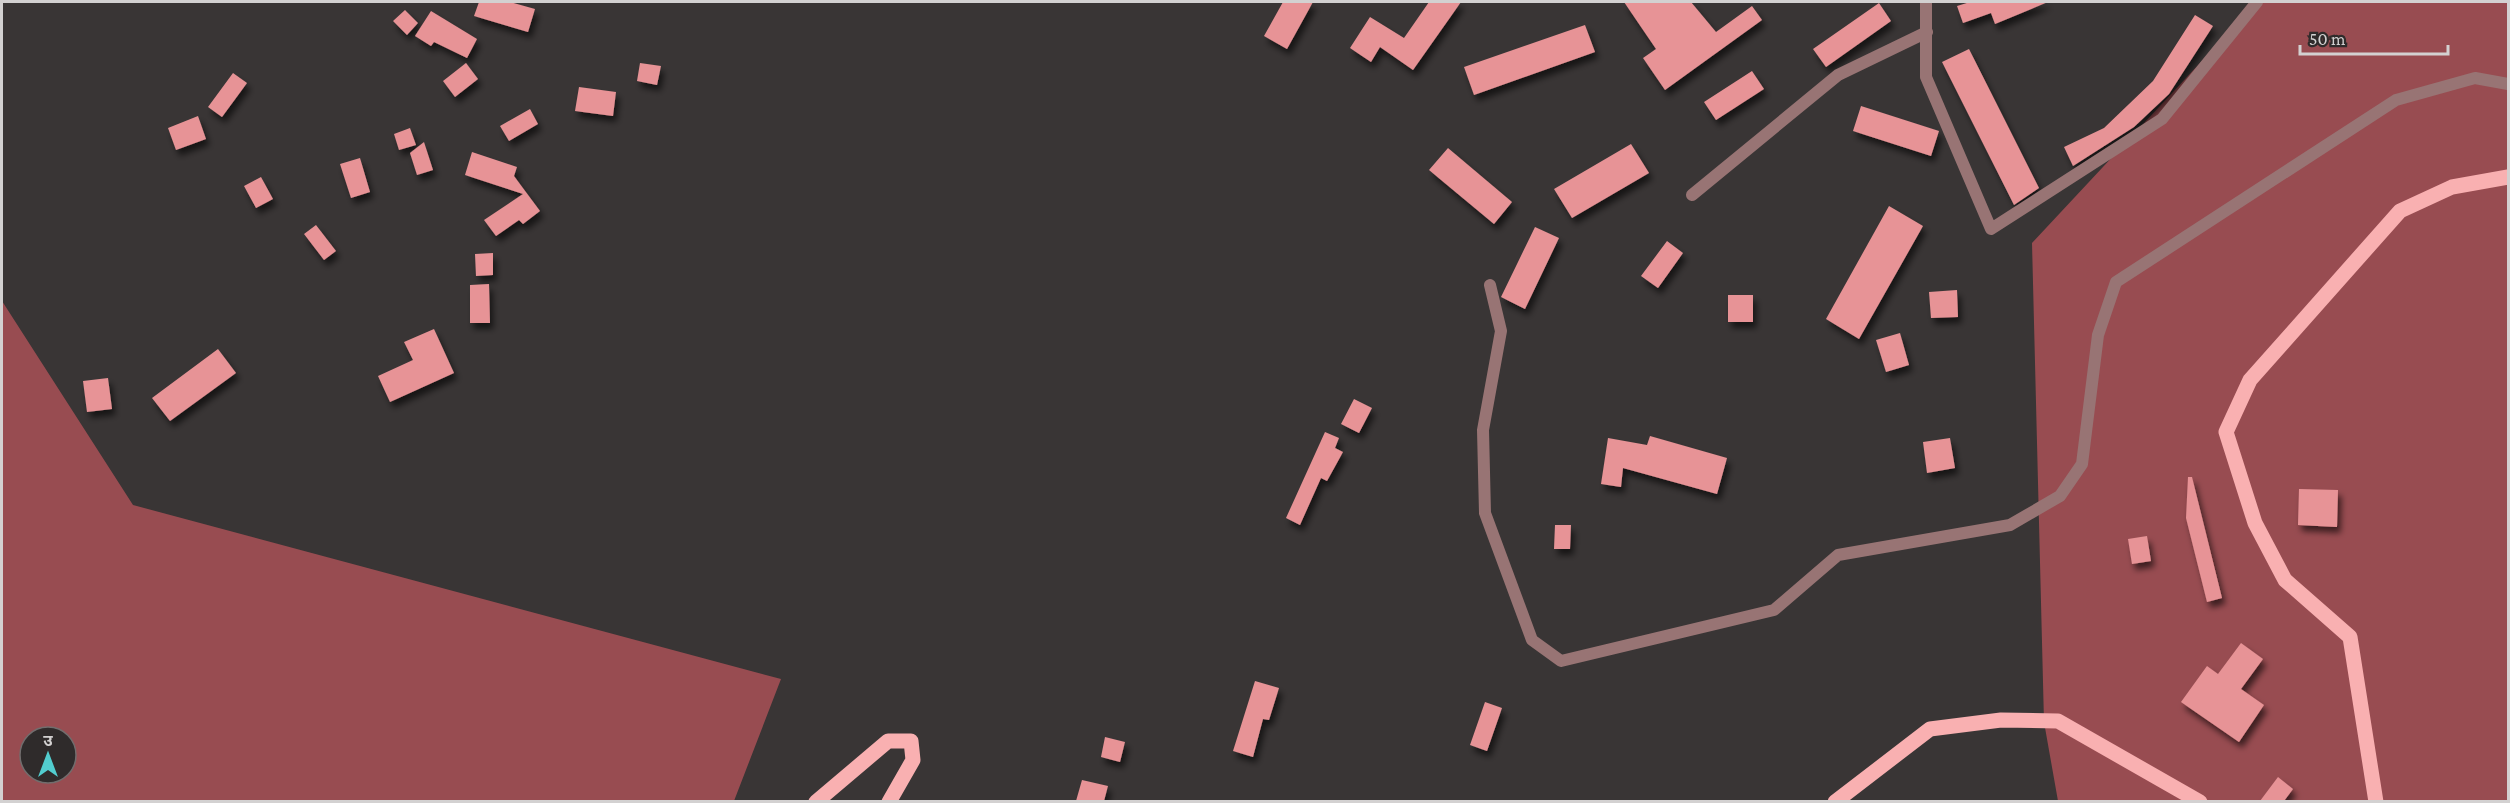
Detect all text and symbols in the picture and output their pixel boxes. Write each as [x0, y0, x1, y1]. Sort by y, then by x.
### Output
scale bar [2300, 18, 2448, 56]
text: 50 m [2309, 29, 2346, 49]
north arrow [18, 725, 78, 785]
text: उ [43, 732, 53, 749]

